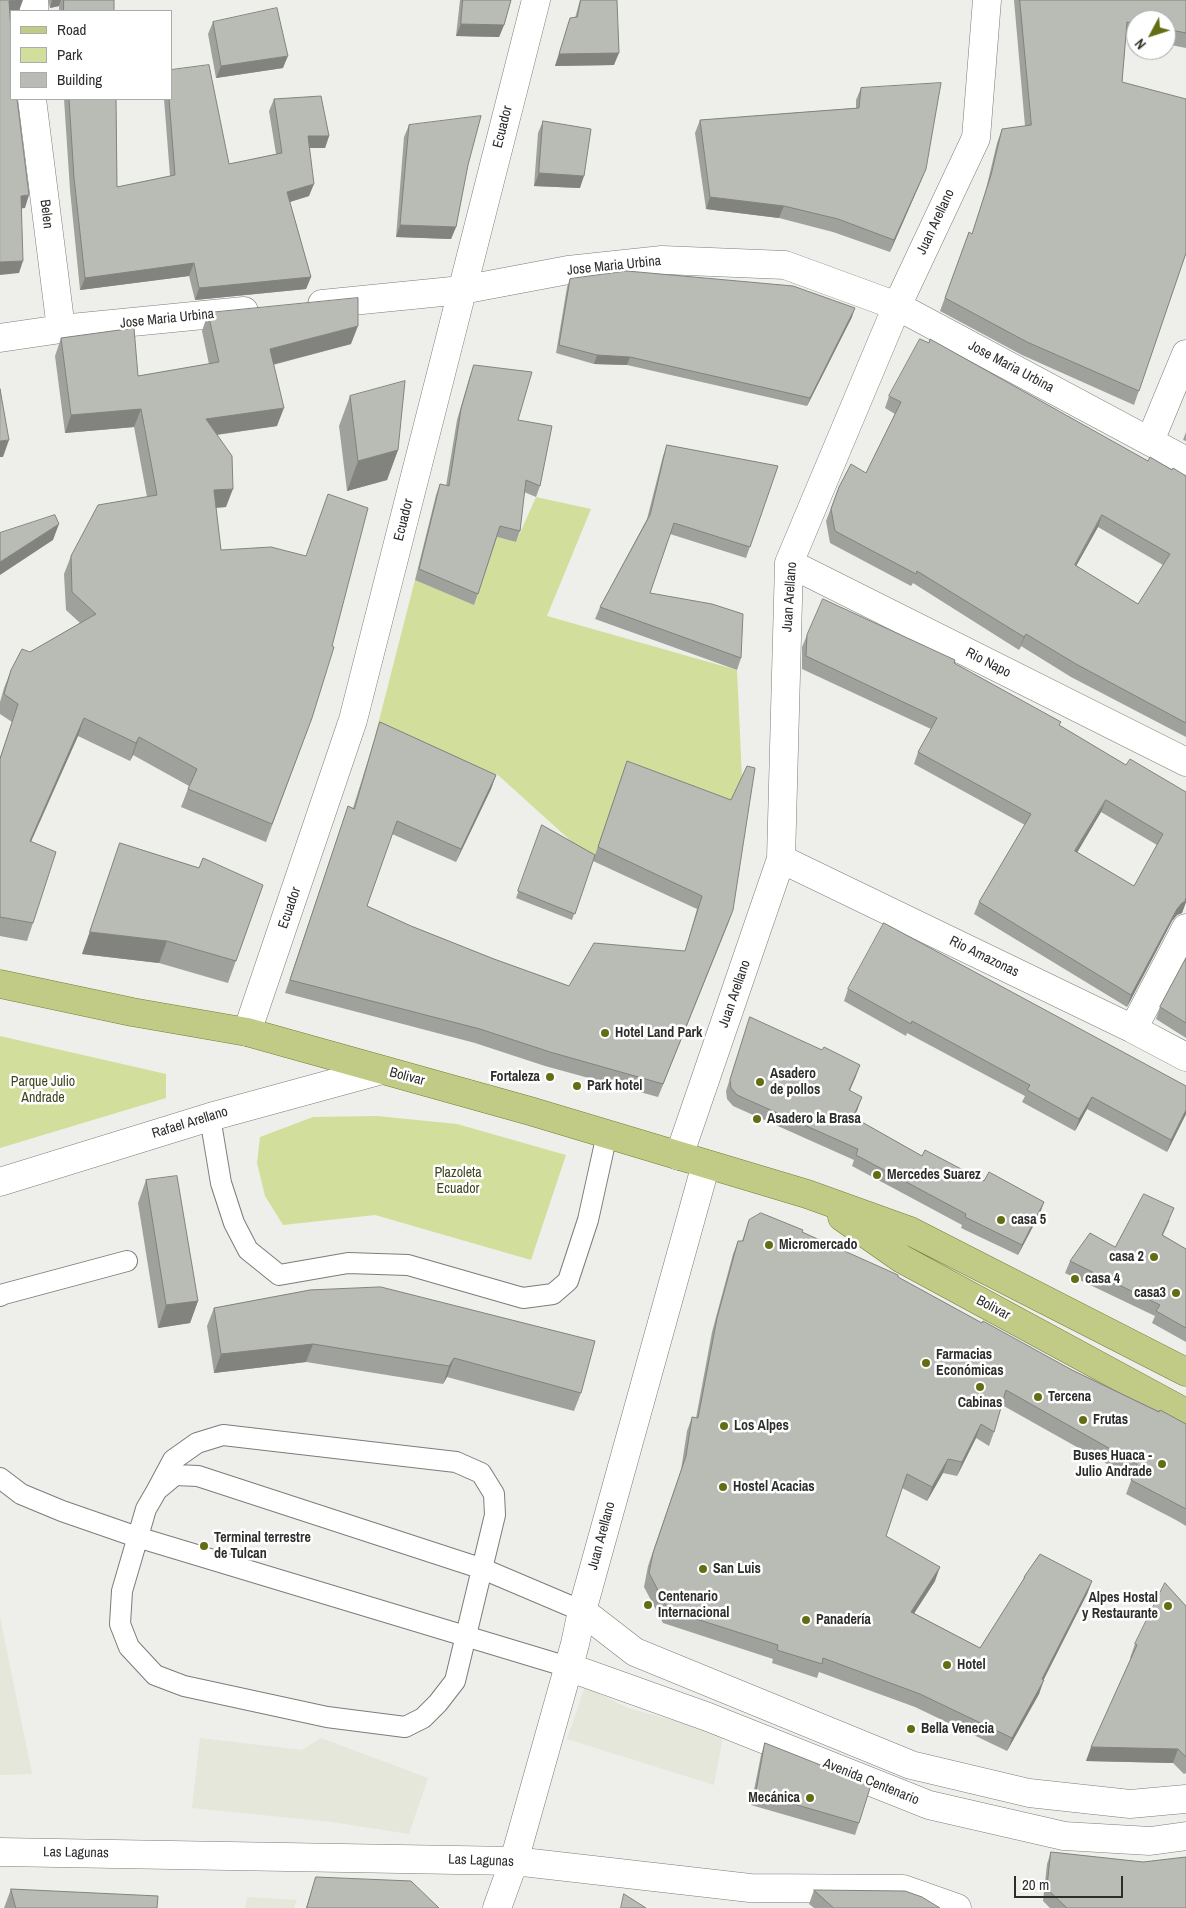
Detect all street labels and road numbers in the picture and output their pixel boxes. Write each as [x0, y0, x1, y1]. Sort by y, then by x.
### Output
street label: Ecuador [490, 104, 516, 150]
street label: Juan Arellano [914, 187, 958, 257]
street label: Belen [36, 198, 56, 230]
street label: Jose Maria Urbina [566, 253, 662, 279]
street label: Jose Maria Urbina [119, 306, 215, 332]
street label: Jose Maria Urbina [965, 337, 1057, 397]
street label: Ecuador [391, 497, 417, 543]
street label: Juan Arellano [779, 561, 801, 633]
street label: Rio Napo [963, 645, 1013, 681]
street label: Ecuador [275, 885, 305, 931]
street label: Rio Amazonas [946, 933, 1022, 981]
street label: Juan Arellano [716, 958, 754, 1030]
street label: Bolivar [388, 1064, 426, 1090]
street label: Rafael Arellano [150, 1103, 230, 1143]
street label: Bolivar [973, 1292, 1013, 1324]
street label: Juan Arellano [585, 1500, 619, 1572]
street label: Avenida Centenario [821, 1755, 921, 1809]
street label: Las Lagunas [43, 1844, 109, 1862]
street label: Las Lagunas [448, 1851, 514, 1871]

